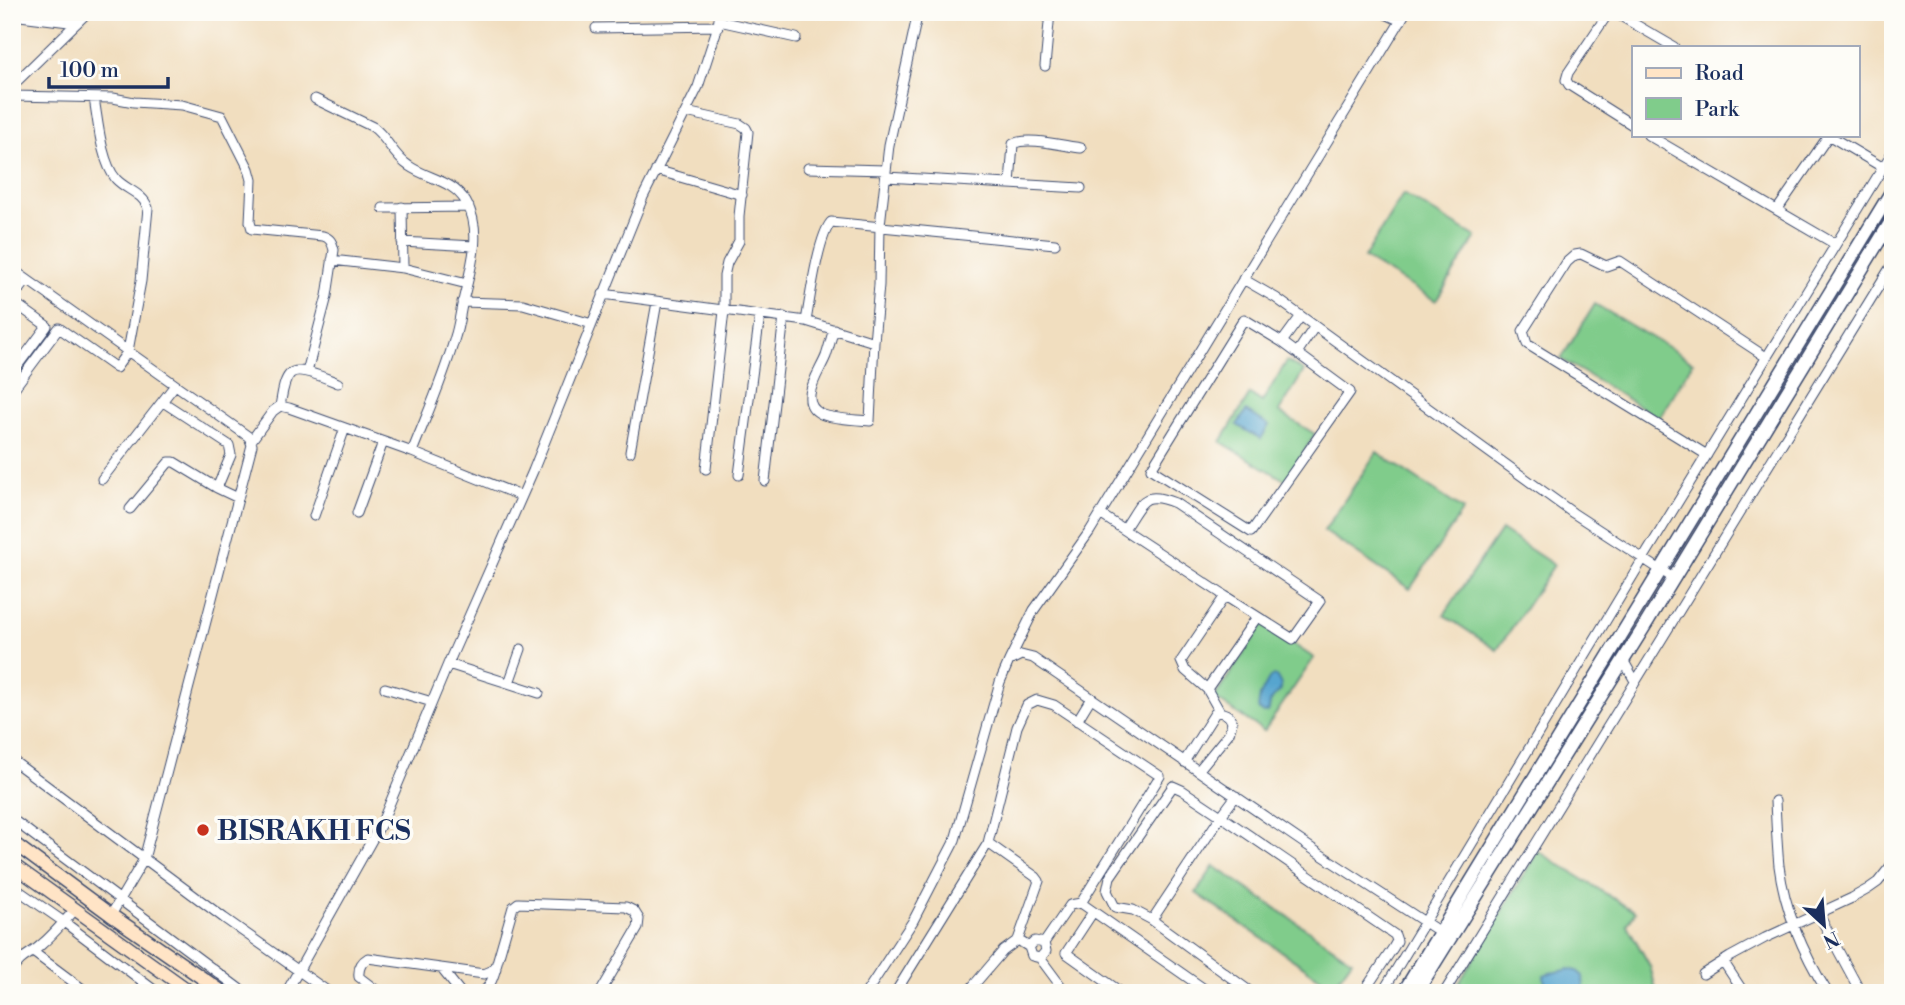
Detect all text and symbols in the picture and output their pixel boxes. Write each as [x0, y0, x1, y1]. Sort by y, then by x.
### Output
scale bar [49, 46, 168, 90]
legend [1632, 46, 1860, 136]
text: 100 m [60, 58, 119, 84]
text: Road [1695, 61, 1744, 87]
text: Park [1695, 97, 1740, 123]
place label: BISRAKH FCS [217, 814, 411, 849]
marker: BISRAKH FCS [195, 822, 211, 838]
north arrow [1790, 890, 1860, 960]
text: N [1819, 925, 1843, 953]

